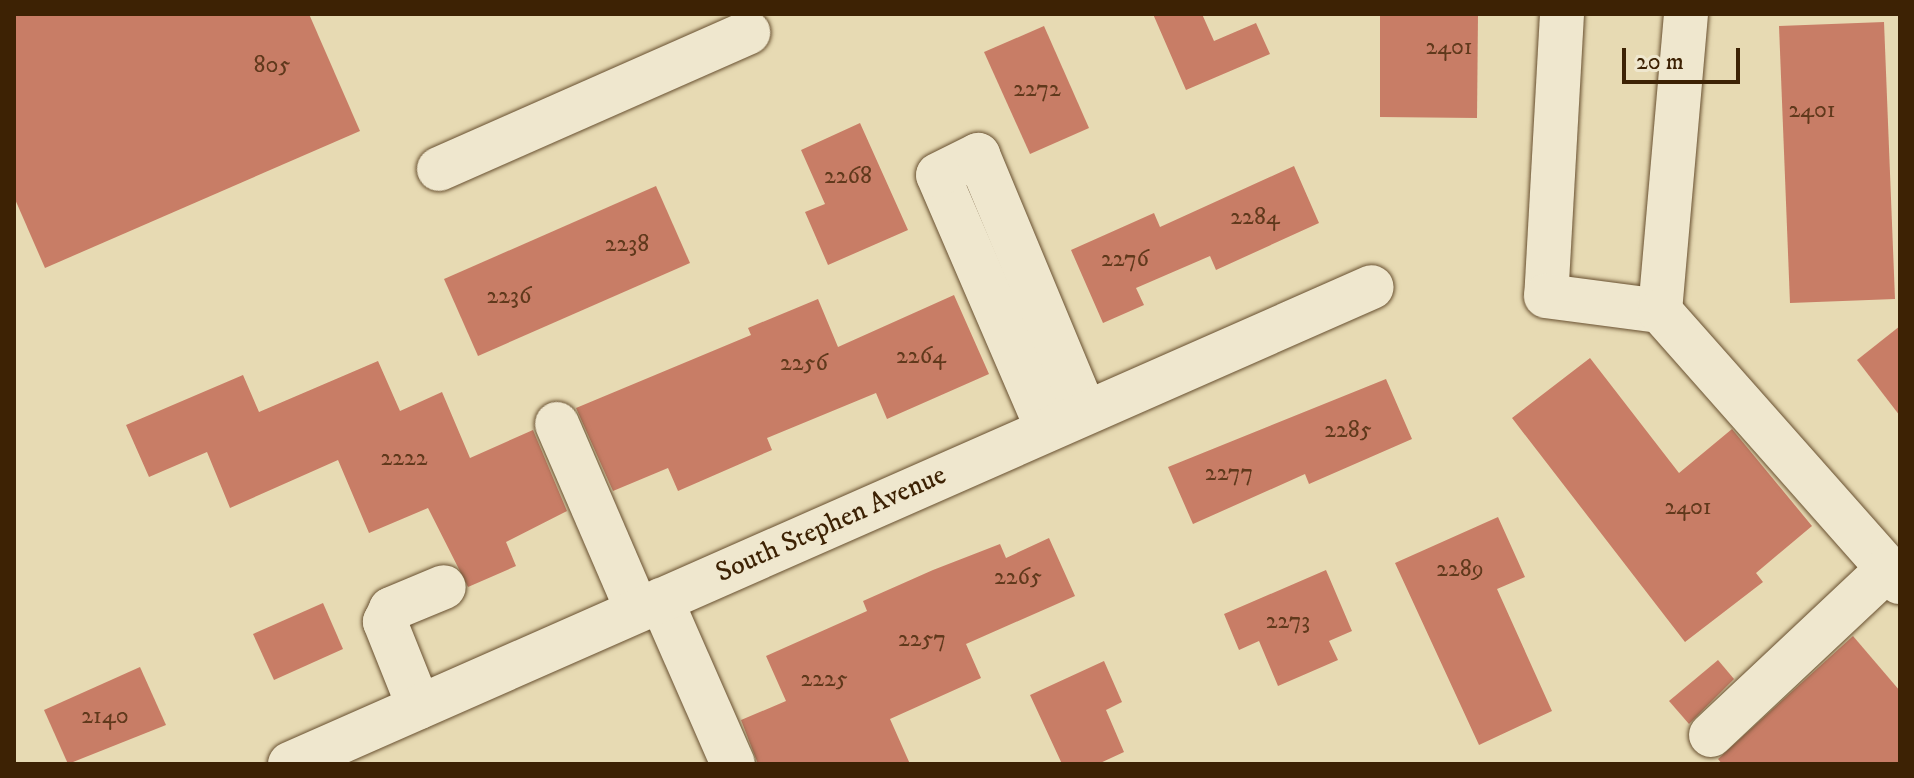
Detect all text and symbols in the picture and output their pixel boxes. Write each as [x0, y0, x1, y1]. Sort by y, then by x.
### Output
scale bar [1626, 32, 1744, 82]
house number: 2401 [1425, 34, 1473, 62]
text: 20 m [1636, 47, 1684, 77]
house number: 805 [254, 52, 290, 80]
house number: 2272 [1013, 76, 1061, 104]
house number: 2401 [1788, 97, 1836, 125]
house number: 2268 [824, 163, 872, 191]
house number: 2284 [1230, 204, 1280, 232]
house number: 2238 [605, 231, 649, 259]
house number: 2276 [1101, 246, 1149, 274]
house number: 2236 [486, 283, 532, 311]
house number: 2264 [896, 343, 946, 371]
house number: 2256 [780, 350, 828, 378]
house number: 2285 [1324, 417, 1372, 445]
house number: 2222 [380, 445, 428, 473]
street label: South Stephen Avenue [711, 458, 951, 590]
house number: 2277 [1205, 460, 1253, 488]
house number: 2401 [1664, 494, 1712, 522]
house number: 2289 [1436, 556, 1484, 584]
house number: 2265 [994, 564, 1042, 592]
house number: 2273 [1266, 608, 1310, 636]
house number: 2257 [898, 626, 946, 654]
house number: 2225 [800, 666, 848, 694]
house number: 2140 [81, 703, 129, 731]

